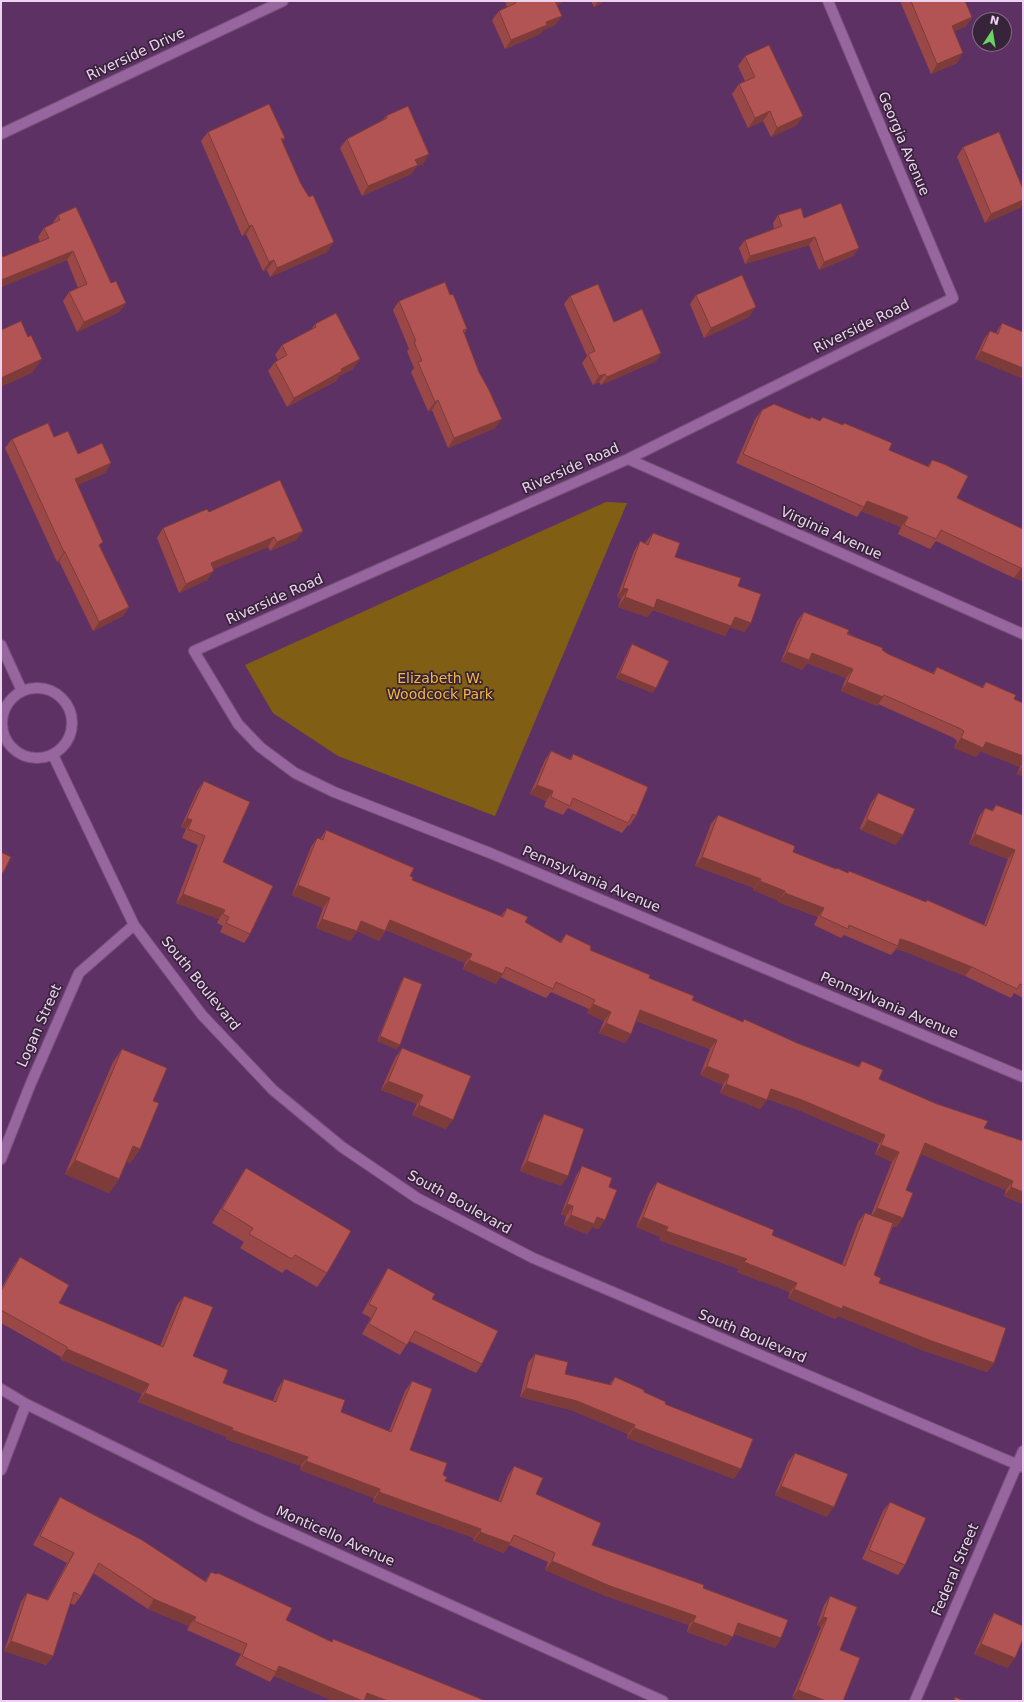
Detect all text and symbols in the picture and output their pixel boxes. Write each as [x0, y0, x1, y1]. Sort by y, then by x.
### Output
north arrow [972, 12, 1012, 52]
text: N [989, 13, 1000, 28]
street label: Riverside Drive [84, 25, 188, 85]
street label: Georgia Avenue [874, 89, 932, 199]
street label: Riverside Road [811, 297, 913, 357]
street label: Riverside Road [520, 440, 622, 498]
street label: Virginia Avenue [778, 504, 884, 564]
street label: Riverside Road [224, 571, 326, 629]
park label: Elizabeth W. Woodcock Park [387, 671, 493, 704]
street label: Pennsylvania Avenue [519, 843, 663, 917]
street label: South Boulevard [157, 934, 243, 1034]
street label: Pennsylvania Avenue [817, 969, 961, 1043]
street label: Logan Street [14, 982, 66, 1070]
street label: South Boulevard [404, 1168, 514, 1238]
street label: South Boulevard [695, 1307, 809, 1367]
street label: Monticello Avenue [273, 1503, 397, 1571]
street label: Federal Street [929, 1521, 983, 1619]

